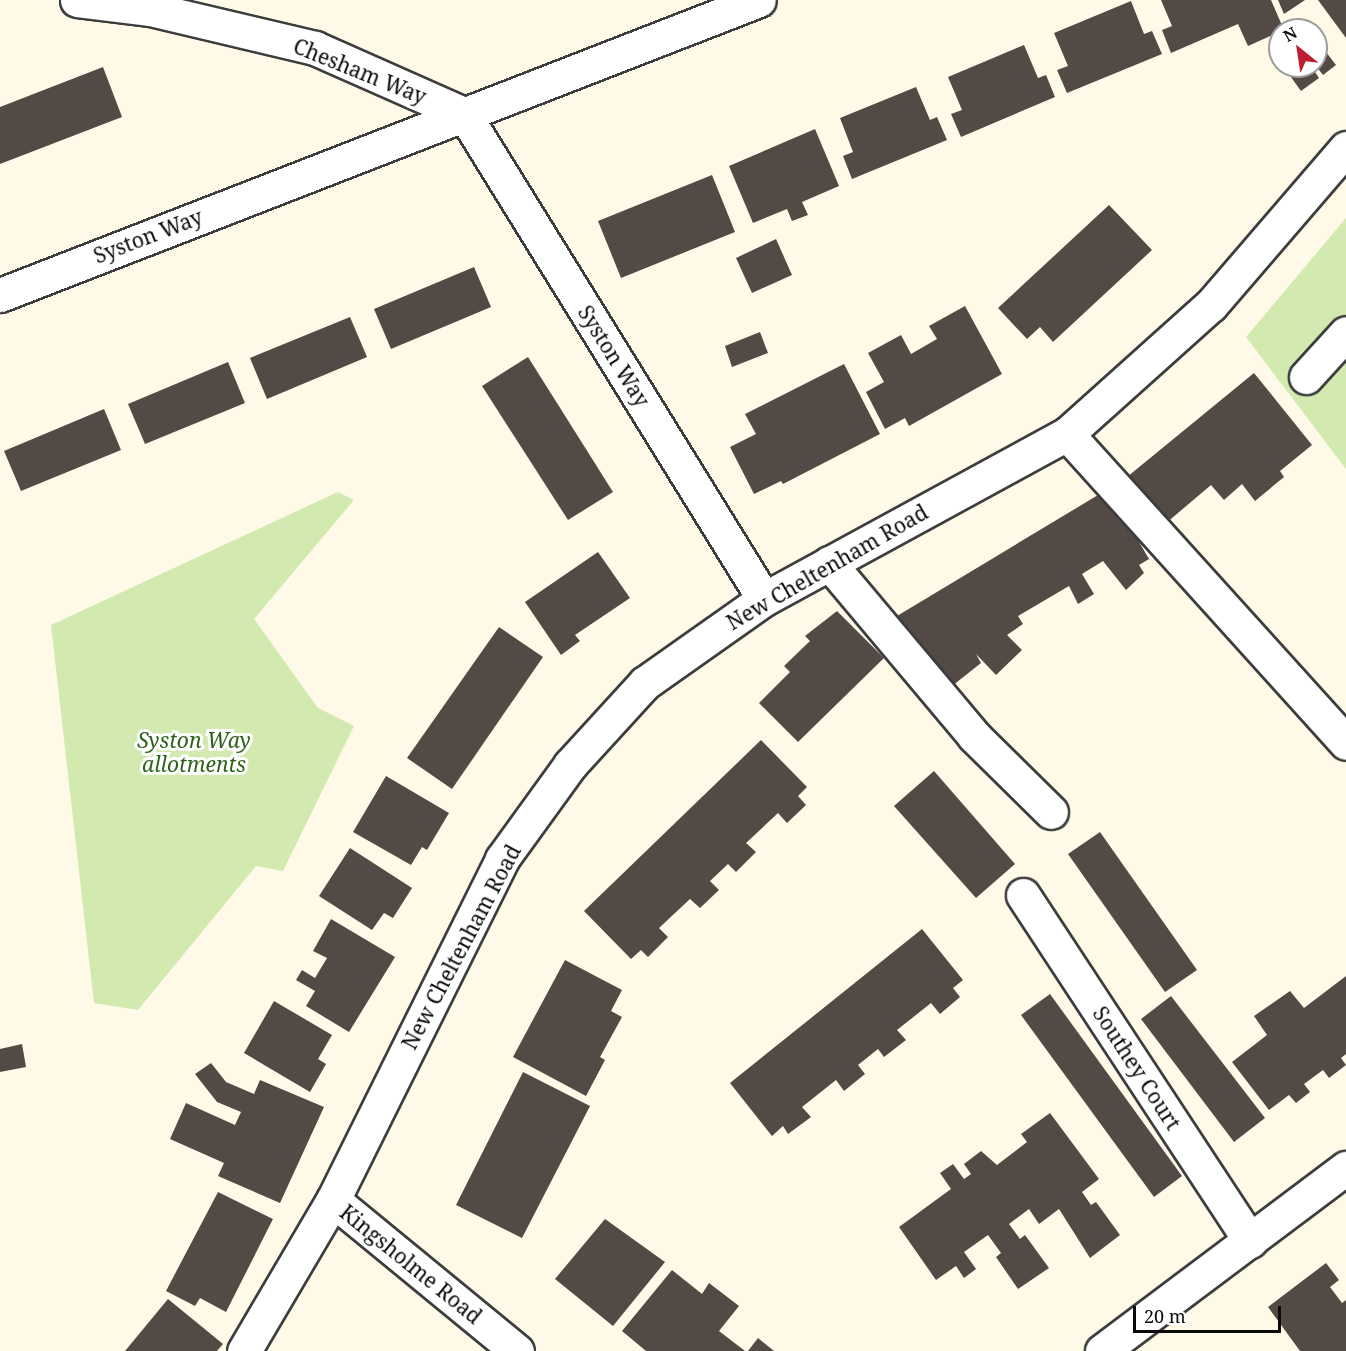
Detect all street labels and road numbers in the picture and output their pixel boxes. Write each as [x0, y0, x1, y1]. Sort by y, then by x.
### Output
street label: Chesham Way [290, 33, 430, 109]
street label: Syston Way [90, 204, 206, 268]
street label: Syston Way [573, 301, 655, 411]
street label: New Cheltenham Road [722, 499, 932, 635]
street label: New Cheltenham Road [396, 840, 526, 1054]
street label: Southey Court [1088, 1002, 1186, 1134]
street label: Kingsholme Road [335, 1199, 487, 1329]

